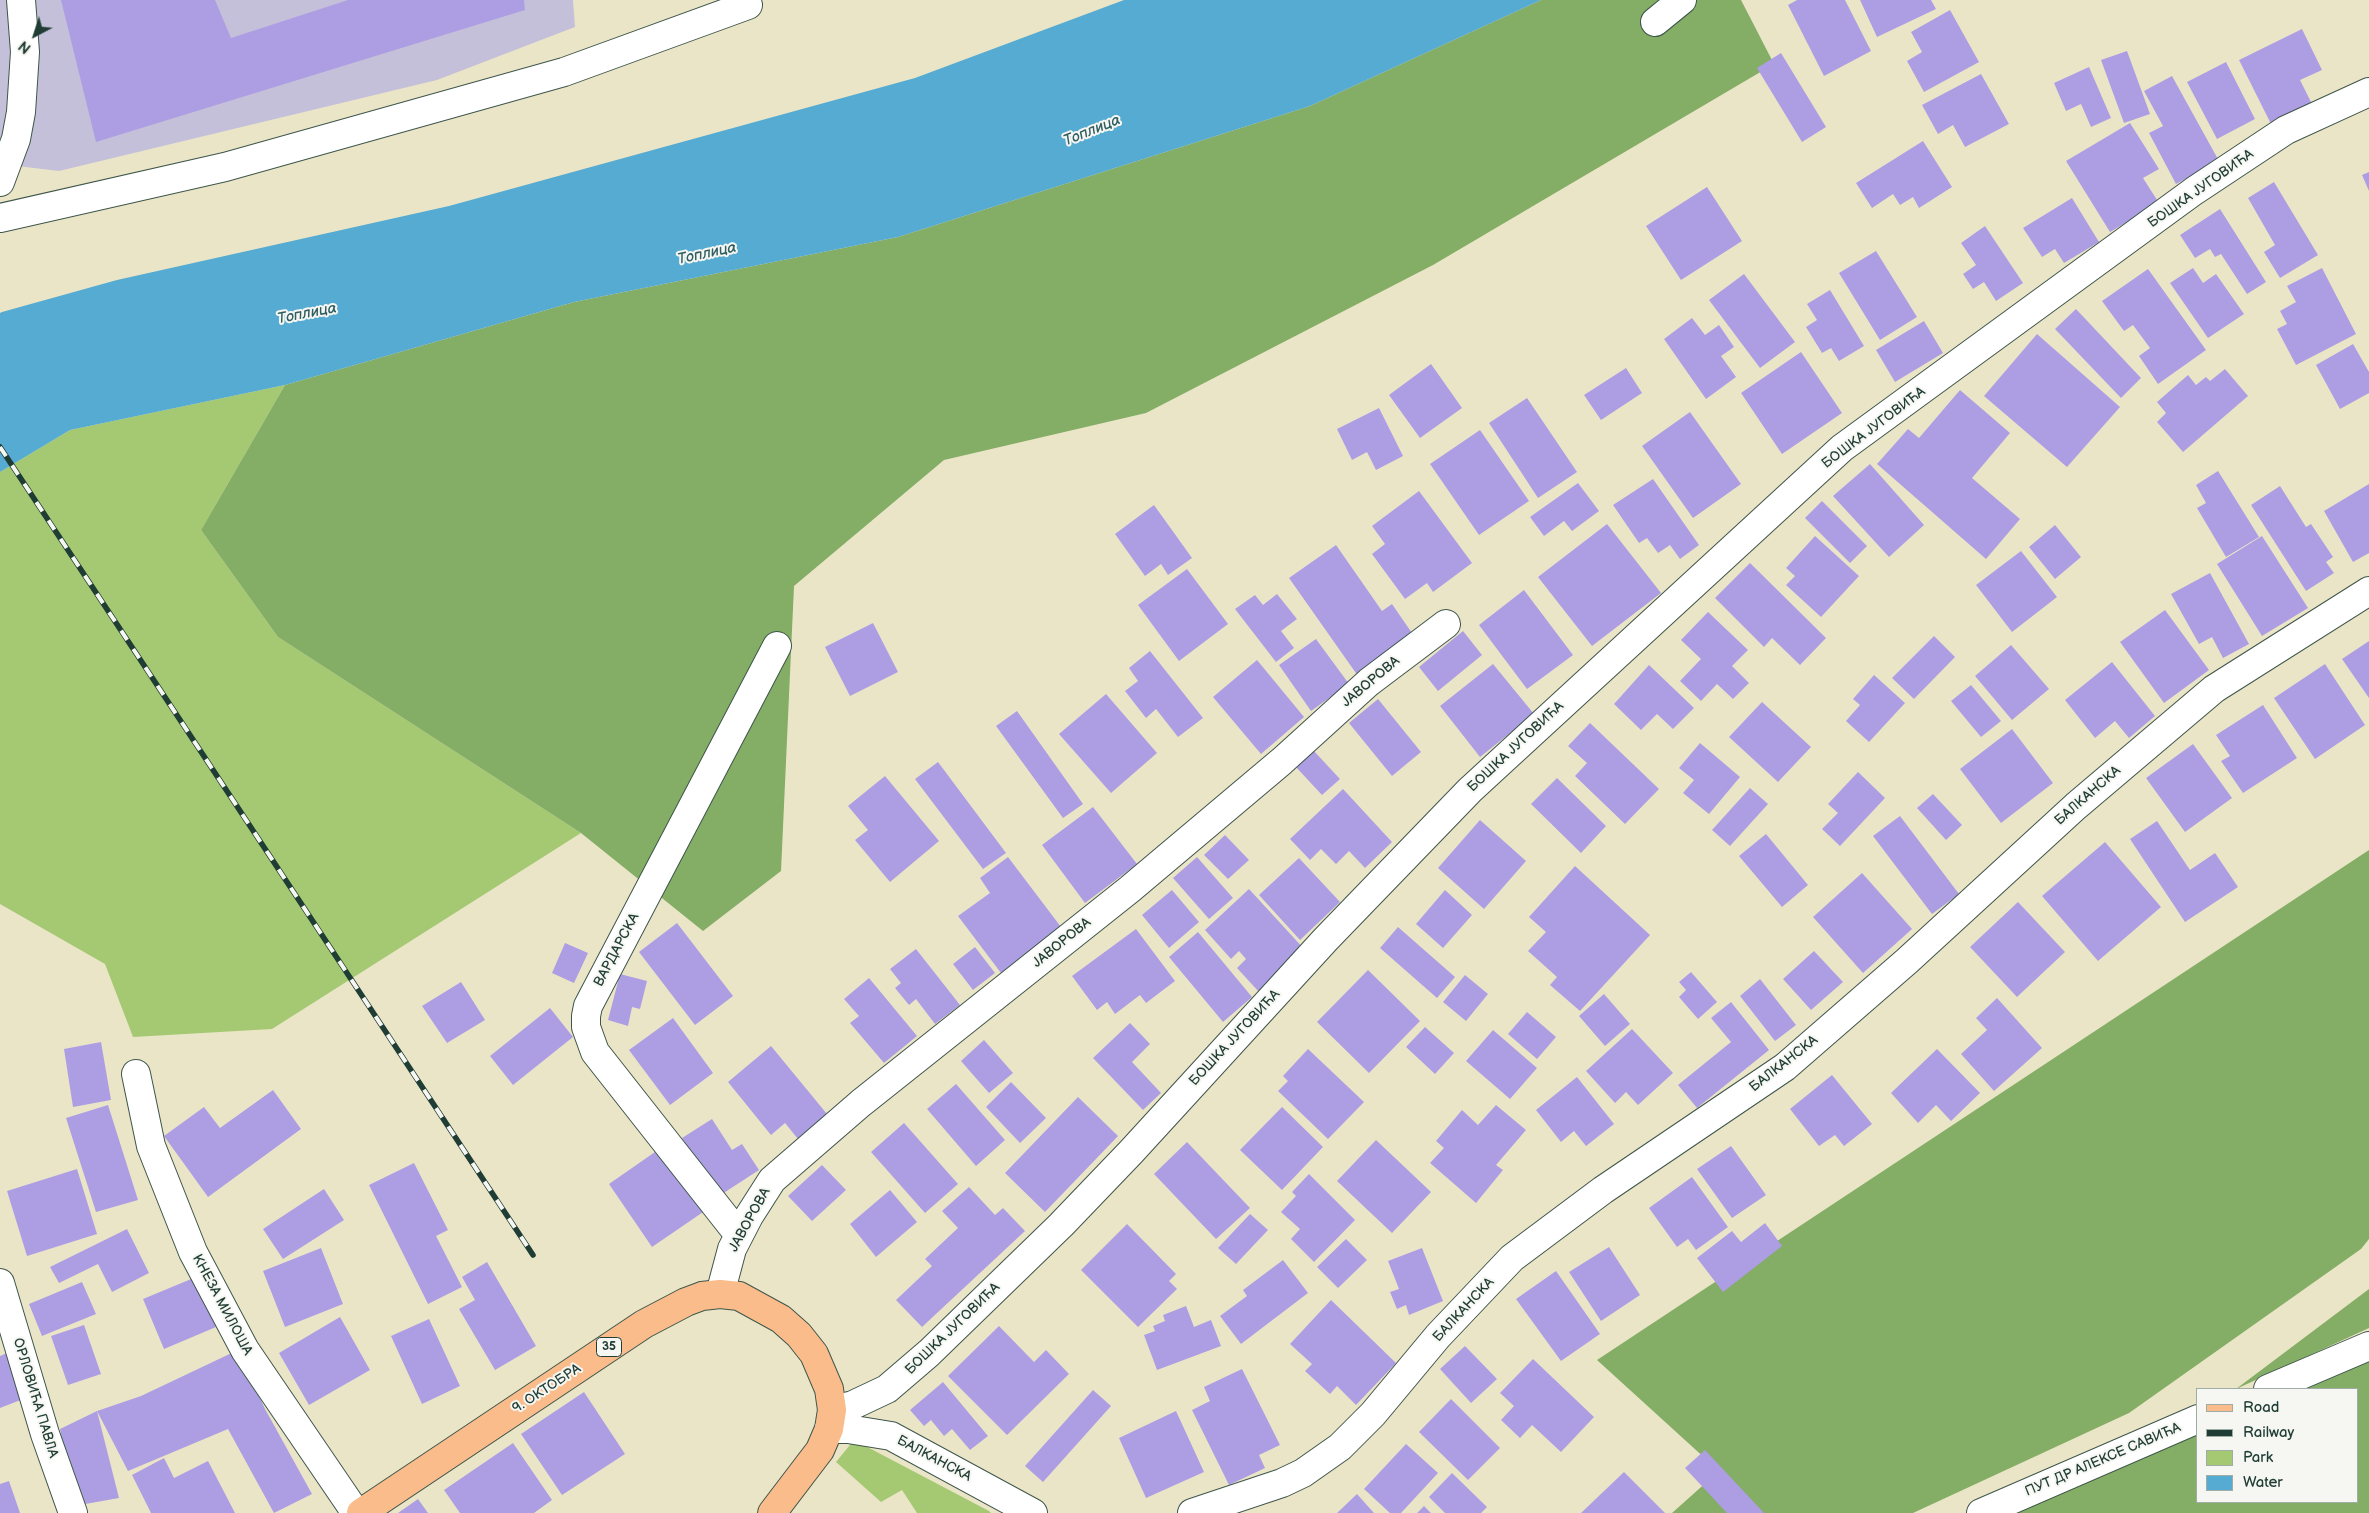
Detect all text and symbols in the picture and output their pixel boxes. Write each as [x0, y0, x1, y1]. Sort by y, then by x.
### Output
north arrow [10, 10, 60, 60]
text: N [16, 37, 35, 57]
water label: Топлица [1061, 111, 1123, 151]
street label: БОШКА ЈУГОВИЋА [2145, 146, 2257, 232]
water label: Топлица [676, 239, 738, 269]
water label: Топлица [276, 299, 338, 329]
street label: БОШКА ЈУГОВИЋА [1819, 384, 1929, 472]
street label: ЈАВОРОВА [1339, 653, 1403, 711]
street label: БОШКА ЈУГОВИЋА [1464, 698, 1568, 796]
street label: БАЛКАНСКА [2052, 763, 2124, 829]
street label: ВАРДАРСКА [591, 911, 643, 989]
street label: ЈАВОРОВА [1029, 914, 1095, 972]
street label: БОШКА ЈУГОВИЋА [1186, 986, 1284, 1090]
street label: БАЛКАНСКА [1747, 1032, 1821, 1096]
street label: ЈАВОРОВА [726, 1185, 774, 1255]
street label: КНЕЗА МИЛОША [188, 1252, 256, 1358]
street label: БАЛКАНСКА [1430, 1274, 1498, 1346]
street label: БОШКА ЈУГОВИЋА [902, 1279, 1004, 1379]
street label: ОРЛОВИЋА ПАВЛА [9, 1336, 61, 1460]
road number: 35 [596, 1338, 622, 1356]
street label: 9. ОКТОБРА [510, 1361, 584, 1417]
legend [2196, 1388, 2359, 1503]
text: Road [2243, 1398, 2279, 1417]
street label: ПУТ ДР АЛЕКСЕ САВИЋА [2023, 1420, 2183, 1500]
text: Railway [2243, 1423, 2294, 1442]
street label: БАЛКАНСКА [894, 1432, 974, 1486]
text: Park [2243, 1448, 2273, 1467]
text: Water [2243, 1473, 2283, 1492]

